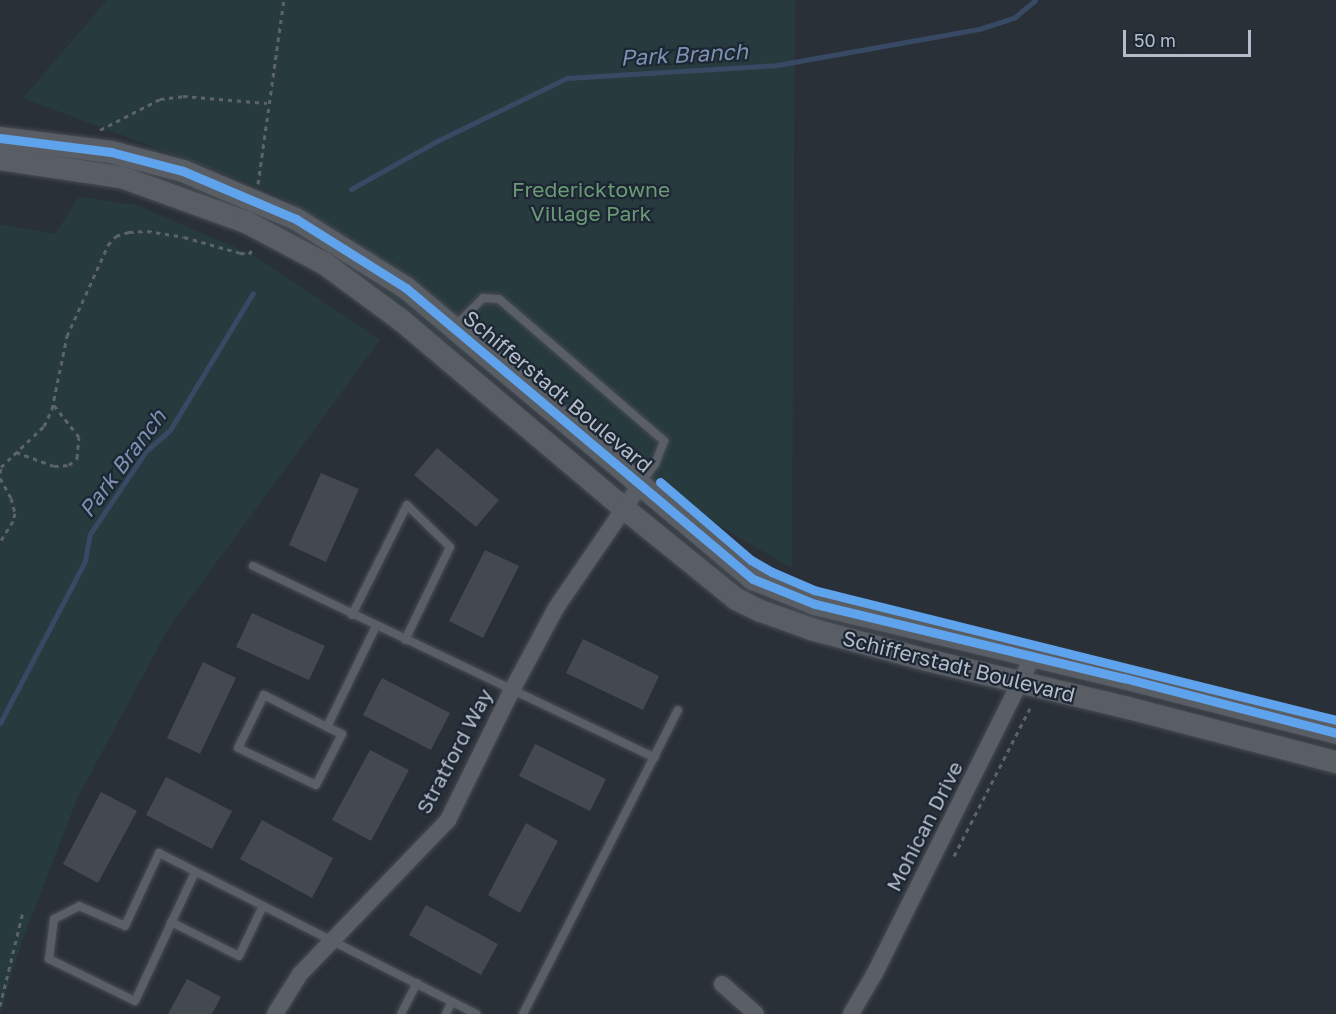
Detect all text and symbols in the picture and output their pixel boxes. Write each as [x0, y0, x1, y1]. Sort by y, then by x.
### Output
scale bar [1126, 18, 1254, 56]
text: 50 m [1134, 29, 1176, 51]
water label: Park Branch [620, 37, 748, 71]
park label: Fredericktowne Village Park [512, 176, 670, 226]
street label: Schifferstadt Boulevard [459, 305, 657, 477]
water label: Park Branch [73, 404, 171, 522]
street label: Schifferstadt Boulevard [840, 625, 1078, 707]
street label: Stratford Way [410, 684, 498, 818]
street label: Mohican Drive [880, 757, 968, 895]

